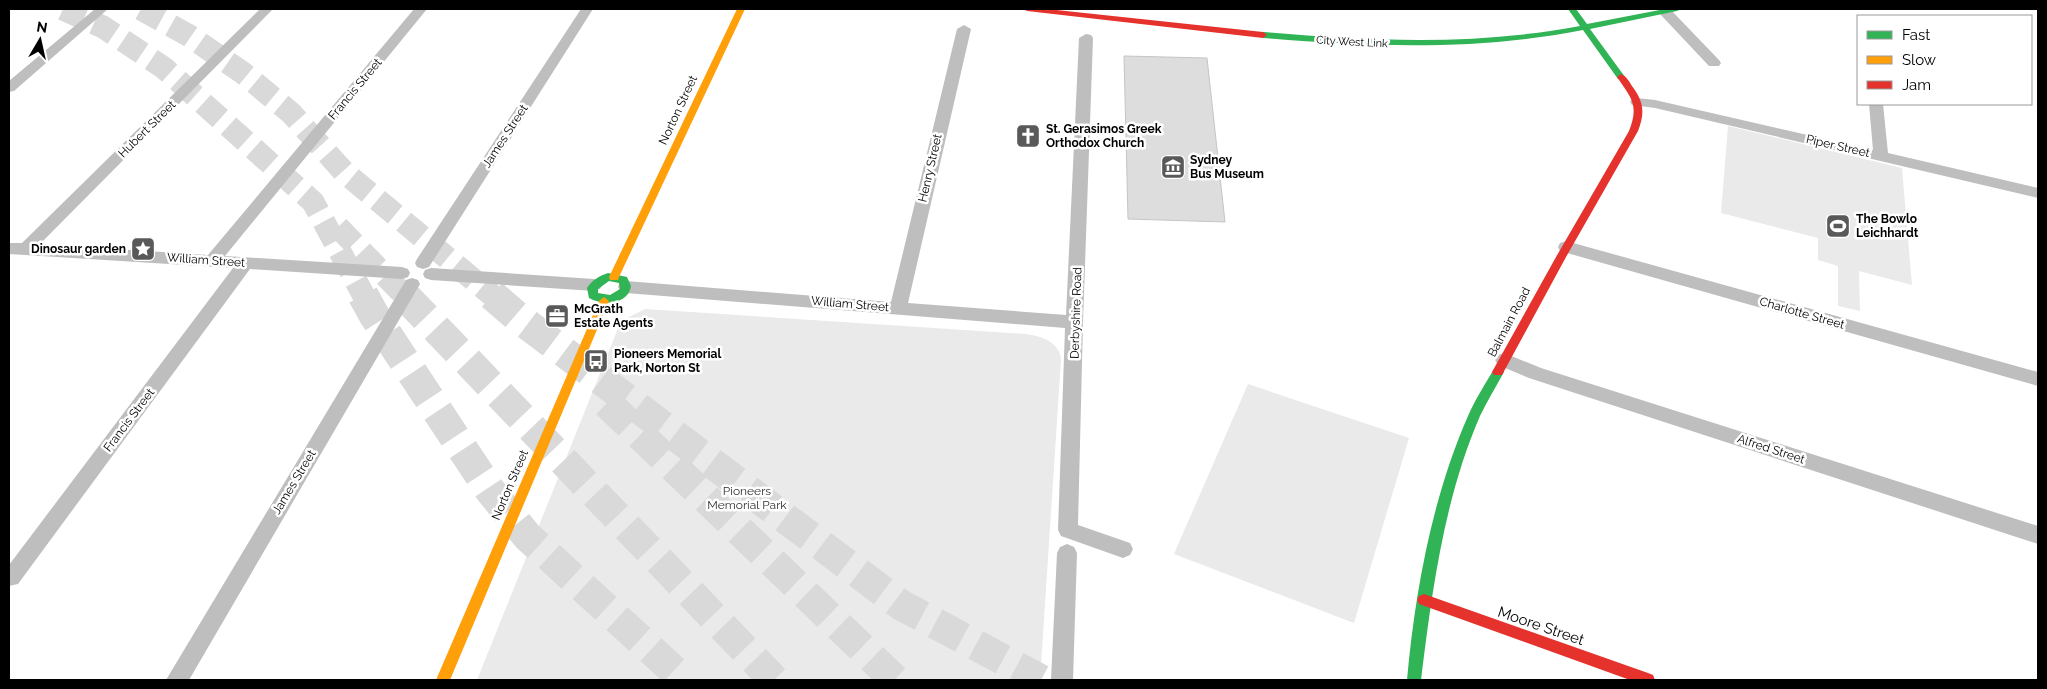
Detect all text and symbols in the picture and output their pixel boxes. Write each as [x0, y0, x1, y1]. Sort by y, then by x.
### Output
north arrow [15, 15, 65, 65]
legend [1857, 15, 2032, 105]
text: N [36, 18, 49, 36]
text: Fast [1902, 26, 1930, 44]
street label: City West Link [1316, 34, 1388, 50]
text: Slow [1902, 51, 1936, 69]
street label: Francis Street [325, 56, 385, 122]
street label: Norton Street [656, 73, 700, 147]
text: Jam [1902, 76, 1931, 94]
street label: Hubert Street [116, 98, 178, 160]
street label: James Street [479, 102, 531, 170]
place label: St. Gerasimos Greek Orthodox Church [1046, 122, 1162, 150]
church icon: St. Gerasimos Greek Orthodox Church [1015, 123, 1041, 149]
street label: Piper Street [1805, 132, 1871, 160]
street label: Henry Street [915, 133, 945, 203]
place label: Sydney Bus Museum [1190, 153, 1264, 181]
museum icon: Sydney Bus Museum [1160, 154, 1186, 180]
place label: The Bowlo Leichhardt [1856, 212, 1919, 240]
sports icon: The Bowlo Leichhardt [1825, 213, 1851, 239]
place icon: Dinosaur garden [130, 236, 156, 262]
place label: Dinosaur garden [31, 242, 126, 256]
street label: William Street [166, 250, 246, 270]
street label: Derbyshire Road [1067, 267, 1085, 359]
street label: Balmain Road [1485, 285, 1533, 359]
street label: William Street [810, 294, 890, 314]
street label: Charlotte Street [1758, 294, 1846, 332]
place label: McGrath Estate Agents [574, 302, 653, 330]
office icon: McGrath Estate Agents [544, 303, 570, 329]
place label: Pioneers Memorial Park, Norton St [614, 347, 721, 375]
bus stop icon: Pioneers Memorial Park, Norton St [583, 348, 609, 374]
street label: Francis Street [101, 386, 157, 454]
street label: Alfred Street [1735, 431, 1807, 467]
street label: James Street [269, 447, 319, 517]
street label: Norton Street [489, 448, 531, 522]
park label: Pioneers Memorial Park [707, 484, 787, 512]
street label: Moore Street [1495, 603, 1587, 649]

